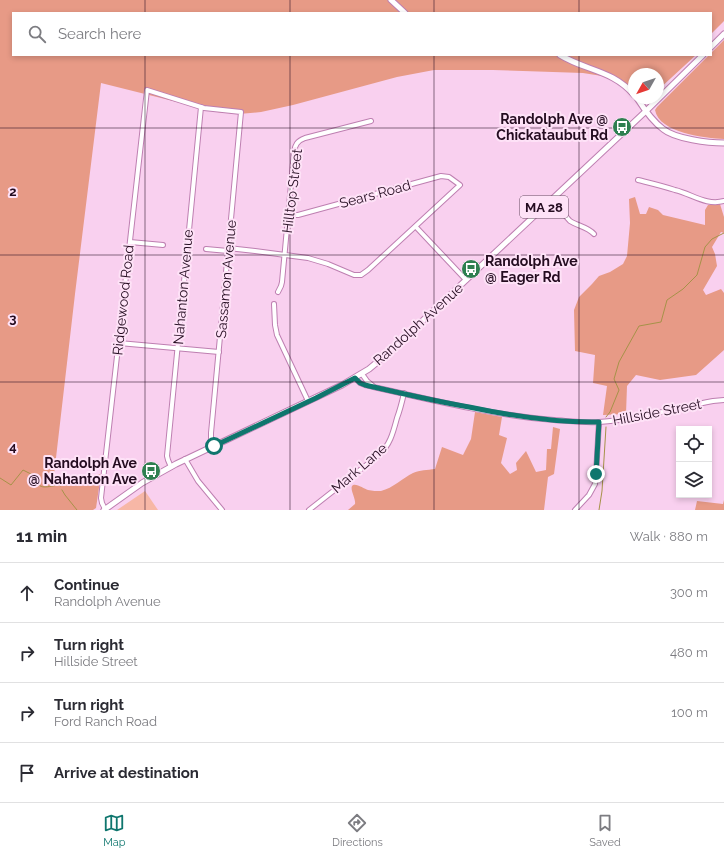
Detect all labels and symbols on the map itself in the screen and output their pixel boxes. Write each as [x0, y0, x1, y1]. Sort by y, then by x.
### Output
north arrow [628, 68, 664, 104]
place label: Randolph Ave @ Chickataubut Rd [496, 111, 608, 143]
bus stop icon: Randolph Ave @ Chickataubut Rd [611, 116, 633, 138]
street label: Hilltop Street [279, 148, 305, 234]
street label: Sears Road [338, 177, 412, 211]
text: 2 [9, 184, 17, 199]
road number: MA 28 [520, 196, 568, 218]
street label: Sassamon Avenue [213, 219, 239, 339]
street label: Nahanton Avenue [170, 229, 196, 345]
street label: Ridgewood Road [109, 244, 137, 356]
place label: Randolph Ave @ Eager Rd [485, 253, 578, 285]
bus stop icon: Randolph Ave @ Eager Rd [460, 258, 482, 280]
street label: Randolph Avenue [370, 280, 466, 368]
text: 3 [9, 311, 17, 326]
street label: Hillside Street [611, 395, 703, 428]
route start [205, 437, 223, 455]
text: 4 [9, 439, 17, 454]
street label: Mark Lane [328, 440, 390, 496]
place label: Randolph Ave @ Nahanton Ave [28, 455, 138, 487]
bus stop icon: Randolph Ave @ Nahanton Ave [140, 460, 162, 482]
route end [587, 465, 605, 483]

